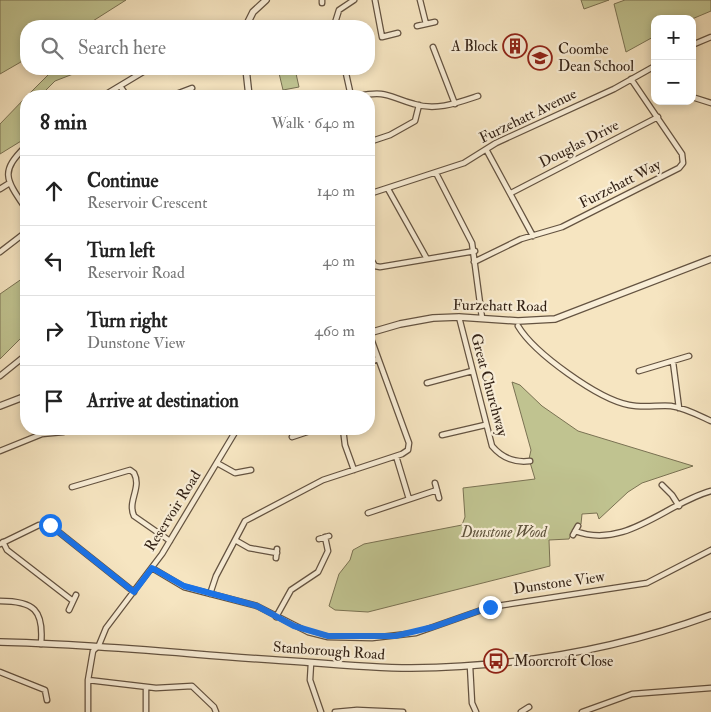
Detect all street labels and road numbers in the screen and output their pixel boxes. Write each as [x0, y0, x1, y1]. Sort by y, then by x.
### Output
street label: Furzehatt Avenue [476, 84, 580, 148]
street label: Douglas Drive [536, 116, 622, 172]
street label: Furzehatt Way [576, 155, 665, 213]
street label: Furzehatt Road [453, 296, 548, 316]
street label: Great Churchway [466, 331, 512, 439]
street label: Reservoir Road [141, 467, 206, 555]
street label: Dunstone View [512, 567, 607, 599]
street label: Stanborough Road [273, 638, 386, 664]

